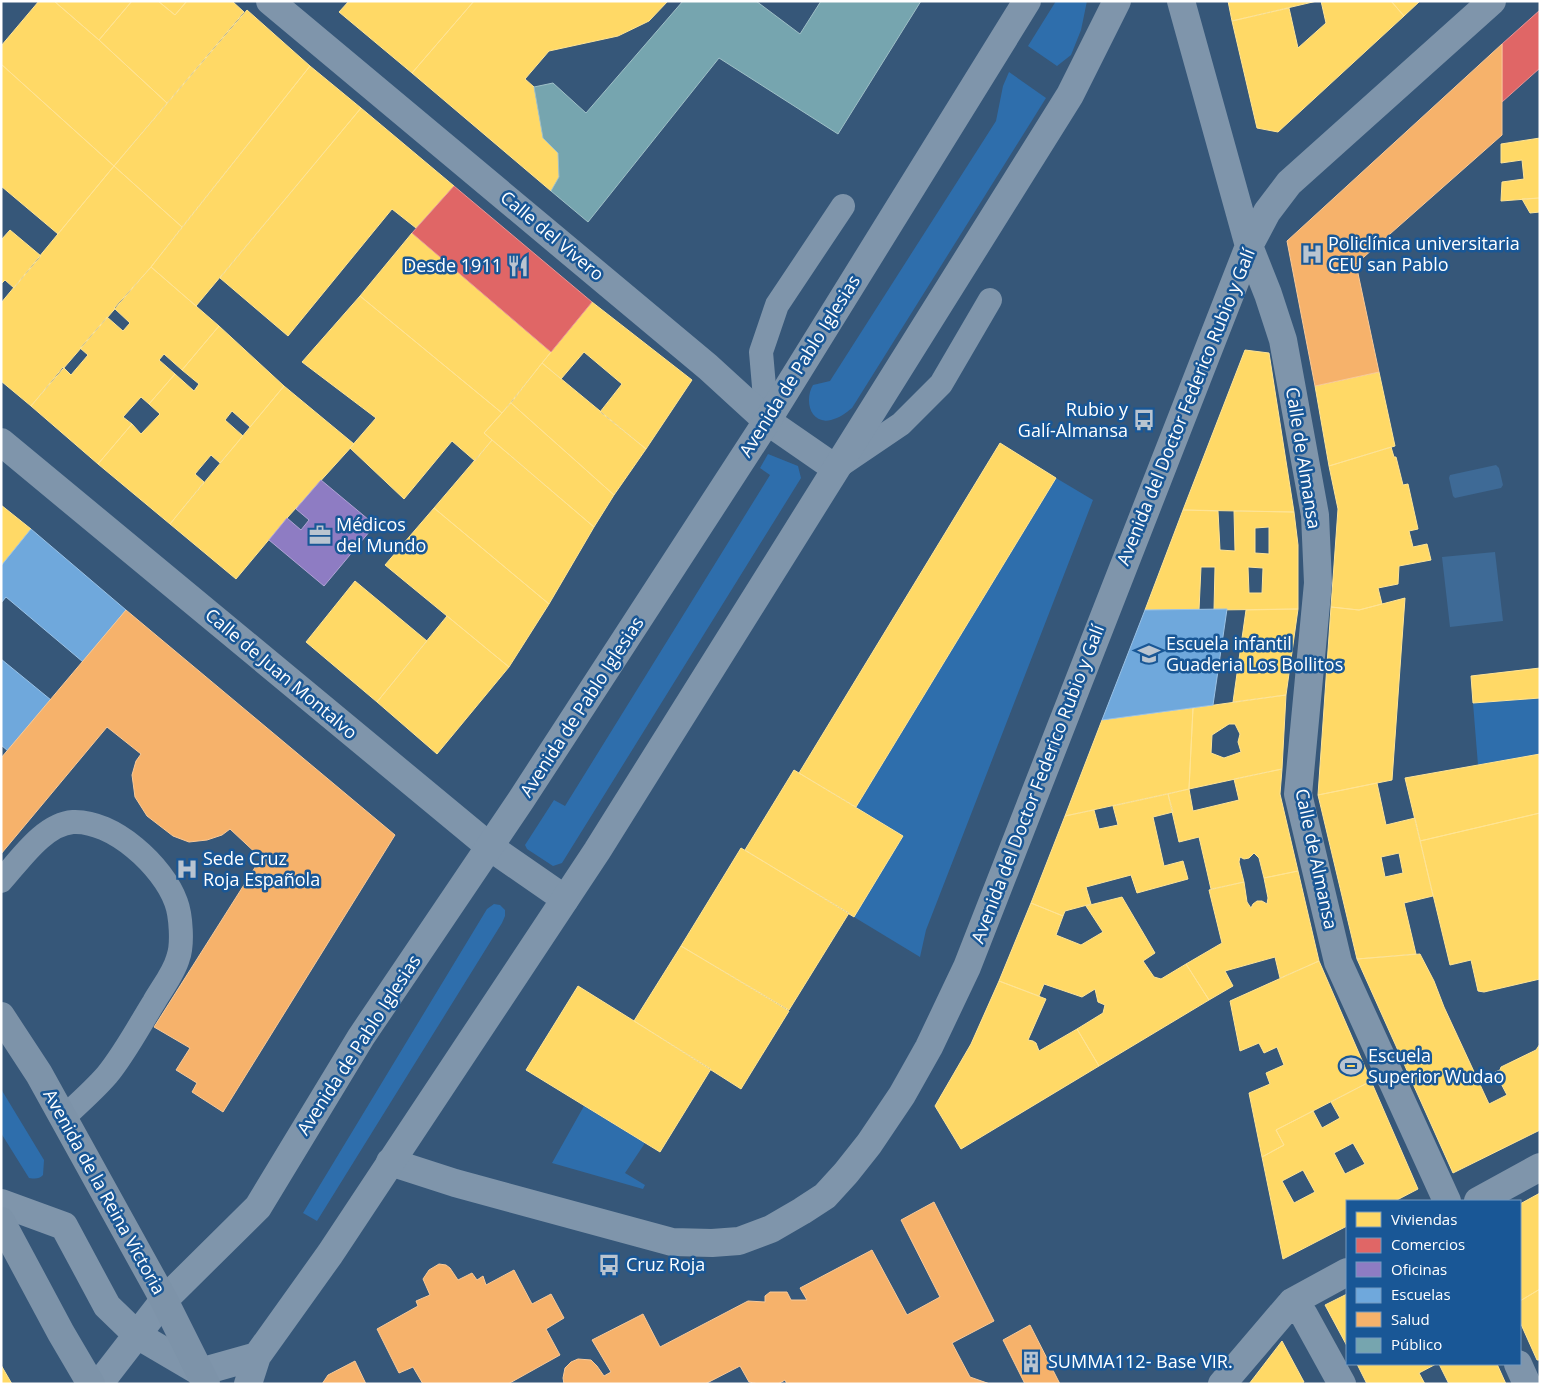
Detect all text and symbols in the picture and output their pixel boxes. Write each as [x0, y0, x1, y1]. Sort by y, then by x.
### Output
street label: Calle del Vivero [496, 185, 609, 286]
place label: Policlínica universitaria CEU san Pablo [1328, 231, 1520, 276]
hospital icon: Policlínica universitaria CEU san Pablo [1299, 241, 1325, 267]
street label: Avenida del Doctor Federico Rubio y Galí [1110, 244, 1260, 569]
place label: Desde 1911 [403, 253, 502, 277]
restaurant icon: Desde 1911 [505, 253, 531, 279]
street label: Avenida de Pablo Iglesias [733, 270, 865, 461]
street label: Calle de Almansa [1281, 385, 1327, 530]
place label: Rubio y Galí-Almansa [1018, 397, 1129, 442]
bus stop icon: Rubio y Galí-Almansa [1131, 407, 1157, 433]
place label: Médicos del Mundo [336, 512, 426, 557]
office icon: Médicos del Mundo [307, 522, 333, 548]
street label: Calle de Juan Montalvo [201, 603, 363, 744]
street label: Avenida de Pablo Iglesias [514, 612, 649, 801]
street label: Avenida del Doctor Federico Rubio y Galí [965, 620, 1109, 946]
place label: Escuela infantil Guaderia Los Bollitos [1166, 631, 1343, 676]
school or university icon: Escuela infantil Guaderia Los Bollitos [1136, 641, 1162, 667]
street label: Calle de Almansa [1290, 786, 1344, 931]
place label: Sede Cruz Roja Española [203, 846, 320, 891]
hospital icon: Sede Cruz Roja Española [174, 856, 200, 882]
street label: Avenida de Pablo Iglesias [291, 950, 426, 1139]
place label: Escuela Superior Wudao [1368, 1043, 1504, 1088]
sports icon: Escuela Superior Wudao [1338, 1053, 1364, 1079]
street label: Avenida de la Reina Victoria [38, 1085, 171, 1298]
legend [1346, 1200, 1521, 1365]
text: Viviendas [1391, 1209, 1457, 1229]
text: Comercios [1391, 1234, 1465, 1254]
bus stop icon: Cruz Roja [596, 1252, 622, 1278]
place label: Cruz Roja [626, 1252, 705, 1276]
text: Oficinas [1391, 1259, 1447, 1279]
text: Escuelas [1391, 1284, 1451, 1304]
text: Salud [1391, 1309, 1430, 1329]
text: Público [1391, 1334, 1442, 1354]
building icon: SUMMA112- Base VIR. [1018, 1349, 1044, 1375]
place label: SUMMA112- Base VIR. [1048, 1349, 1233, 1373]

